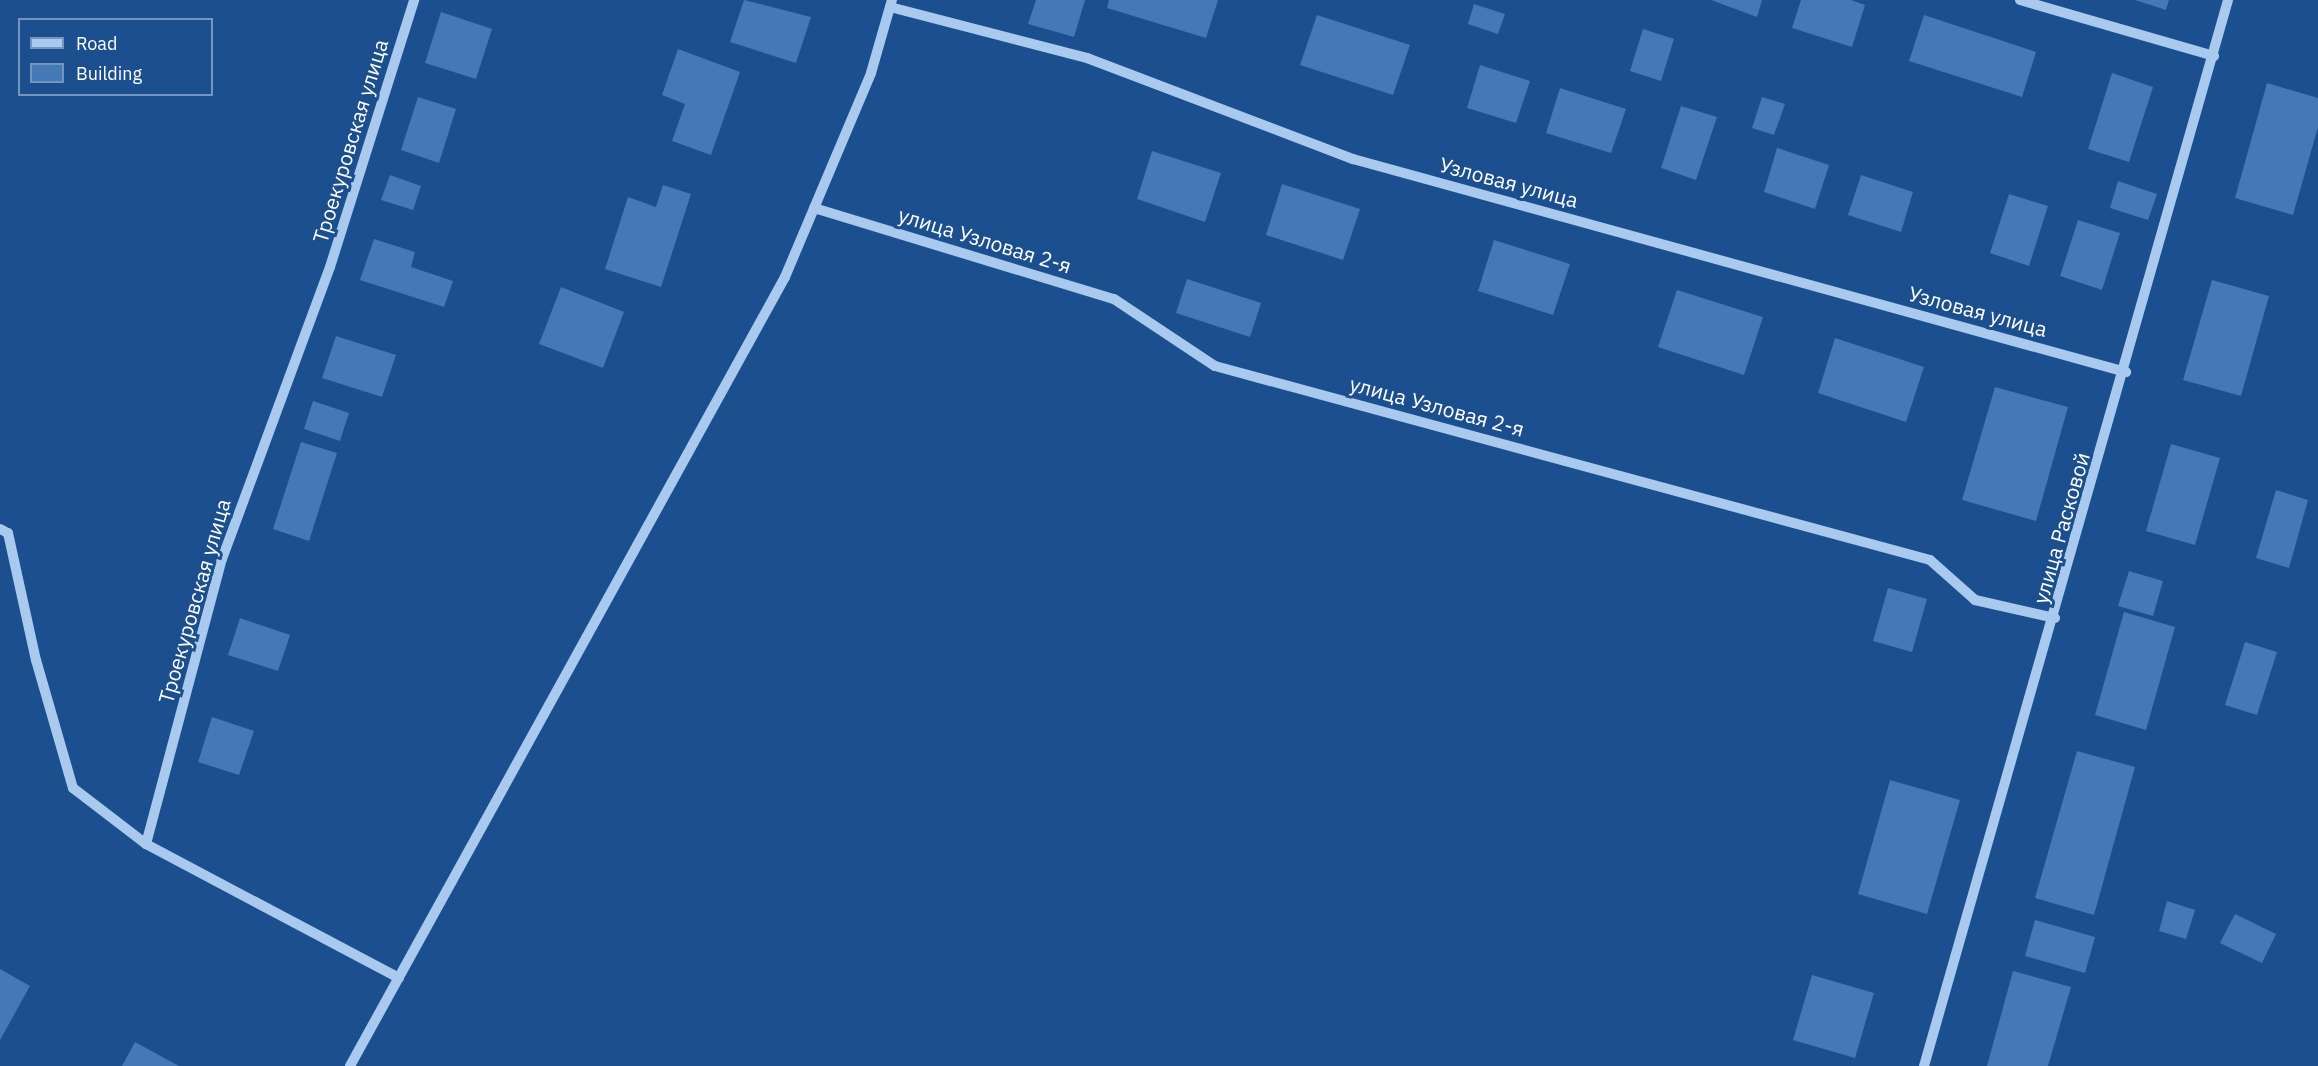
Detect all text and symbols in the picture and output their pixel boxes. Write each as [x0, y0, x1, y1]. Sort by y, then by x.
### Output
legend [18, 18, 213, 96]
text: Road [76, 32, 117, 55]
street label: Троекуровская улица [307, 36, 393, 246]
text: Building [76, 62, 142, 85]
street label: Узловая улица [1437, 151, 1581, 213]
street label: улица Узловая 2-я [895, 202, 1075, 278]
street label: Узловая улица [1906, 280, 2050, 342]
street label: улица Узловая 2-я [1347, 371, 1527, 441]
street label: улица Расковой [2027, 449, 2095, 607]
street label: Троекуровская улица [153, 496, 235, 706]

